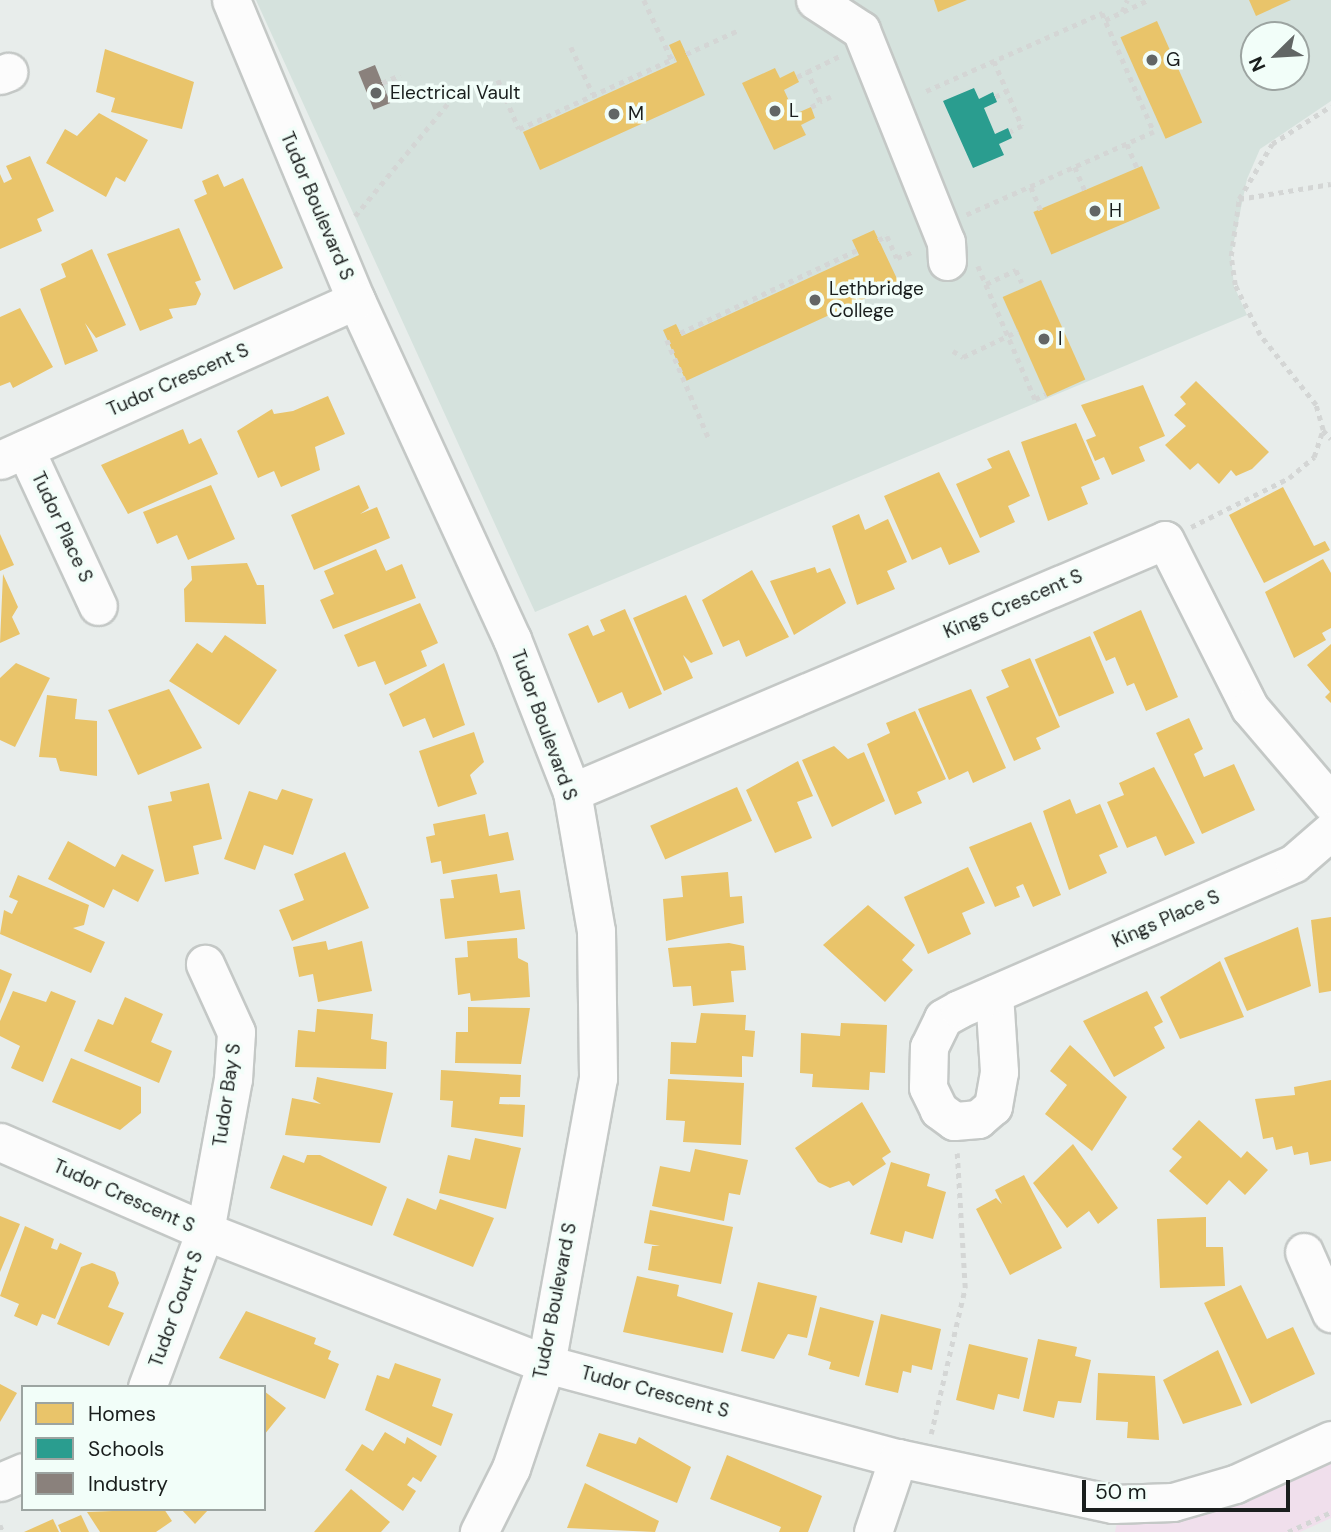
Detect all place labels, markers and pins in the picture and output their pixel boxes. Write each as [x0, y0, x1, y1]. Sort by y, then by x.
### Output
place label: G [1166, 49, 1180, 71]
marker: G [1144, 52, 1160, 68]
place label: Electrical Vault [390, 82, 520, 104]
marker: Electrical Vault [368, 85, 384, 101]
place label: L [789, 100, 799, 122]
place label: M [628, 103, 644, 125]
marker: L [767, 103, 783, 119]
marker: M [606, 106, 622, 122]
place label: H [1109, 200, 1122, 222]
marker: H [1087, 203, 1103, 219]
place label: Lethbridge College [829, 278, 924, 322]
marker: Lethbridge College [807, 292, 823, 308]
place label: I [1058, 328, 1062, 350]
marker: I [1036, 331, 1052, 347]

